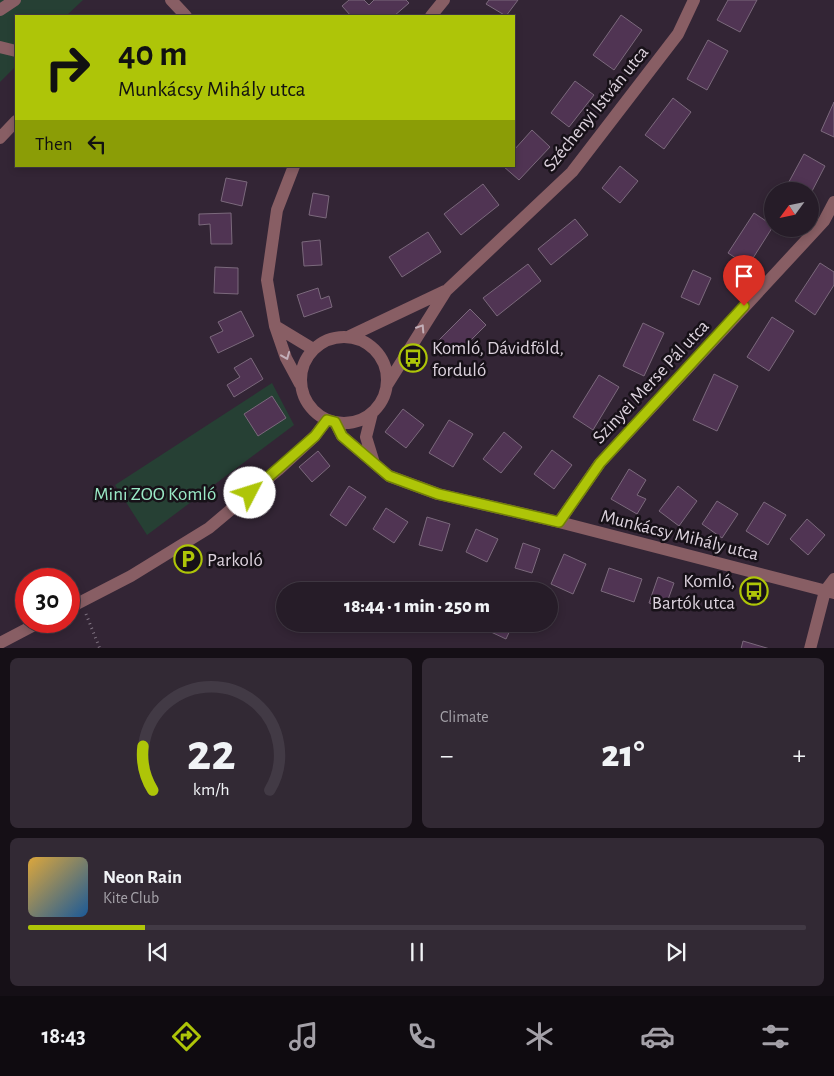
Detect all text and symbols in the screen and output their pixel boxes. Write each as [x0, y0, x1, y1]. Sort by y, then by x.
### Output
icon: right [35, 35, 100, 100]
text: 40 m [118, 37, 187, 72]
street label: Széchenyi István utca [540, 43, 652, 175]
text: Munkácsy Mihály utca [118, 78, 306, 100]
icon: left [83, 130, 111, 158]
text: Then [35, 135, 73, 154]
north arrow [764, 182, 819, 238]
map controls [764, 182, 819, 237]
pin [723, 255, 765, 306]
icon: arrive [730, 262, 758, 290]
street label: Szinyei Merse Pál utca [589, 317, 713, 447]
one-way arrow [415, 325, 425, 334]
place label: Komló, Dávidföld, forduló [432, 339, 564, 380]
bus stop icon: Komló, Dávidföld, forduló [398, 343, 428, 373]
one-way arrow [280, 351, 291, 360]
position arrow [223, 466, 275, 518]
park label: Mini ZOO Komló [94, 485, 216, 504]
street label: Munkácsy Mihály utca [599, 507, 761, 564]
parking icon: Parkoló [173, 544, 203, 574]
place label: Parkoló [207, 551, 263, 570]
speed limit sign: 30 [15, 568, 80, 633]
place label: Komló, Bartók utca [652, 572, 735, 613]
bus stop icon: Komló, Bartók utca [739, 576, 769, 606]
text: 18:44 · 1 min · 250 m [344, 597, 490, 616]
text: Climate [440, 709, 489, 725]
text: 22 [187, 727, 235, 779]
text: 21° [601, 736, 645, 774]
text: − [440, 742, 453, 770]
text: + [793, 742, 806, 770]
text: km/h [193, 781, 229, 799]
text: Neon Rain [103, 868, 182, 887]
text: Kite Club [103, 890, 159, 906]
icon: previous [144, 938, 172, 966]
icon: pause [403, 938, 431, 966]
icon: next [662, 938, 690, 966]
icon: directions [169, 1019, 204, 1054]
icon: music [286, 1019, 321, 1054]
icon: phone [404, 1019, 439, 1054]
icon: climate [522, 1019, 557, 1054]
icon: car [640, 1019, 675, 1054]
icon: filters [758, 1019, 793, 1054]
text: 18:43 [41, 1025, 86, 1047]

